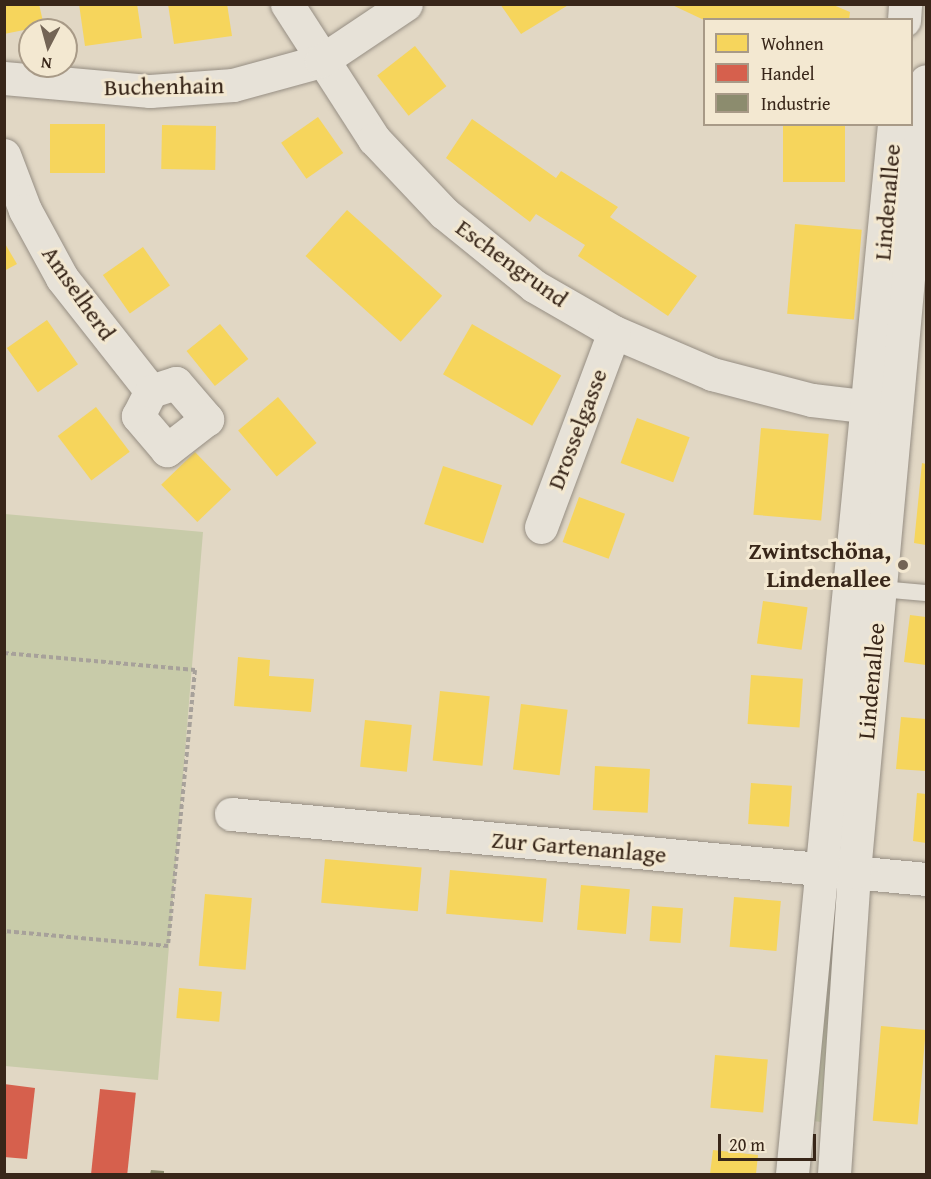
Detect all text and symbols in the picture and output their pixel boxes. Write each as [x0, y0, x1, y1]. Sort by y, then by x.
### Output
north arrow [18, 18, 78, 78]
legend [703, 18, 913, 126]
text: Wohnen [761, 30, 824, 57]
text: N [40, 51, 53, 76]
text: Handel [761, 60, 815, 87]
street label: Buchenhain [104, 71, 224, 101]
text: Industrie [761, 90, 830, 117]
street label: Lindenallee [868, 143, 906, 261]
street label: Eschengrund [450, 213, 574, 313]
street label: Amselherd [36, 240, 122, 346]
street label: Drosselgasse [541, 365, 613, 493]
place label: Zwintschöna, Lindenallee [748, 537, 891, 593]
marker: Zwintschöna, Lindenallee [896, 558, 910, 572]
street label: Lindenallee [852, 622, 890, 740]
street label: Zur Gartenanlage [490, 825, 668, 869]
scale bar [721, 1122, 818, 1160]
text: 20 m [729, 1131, 765, 1158]

